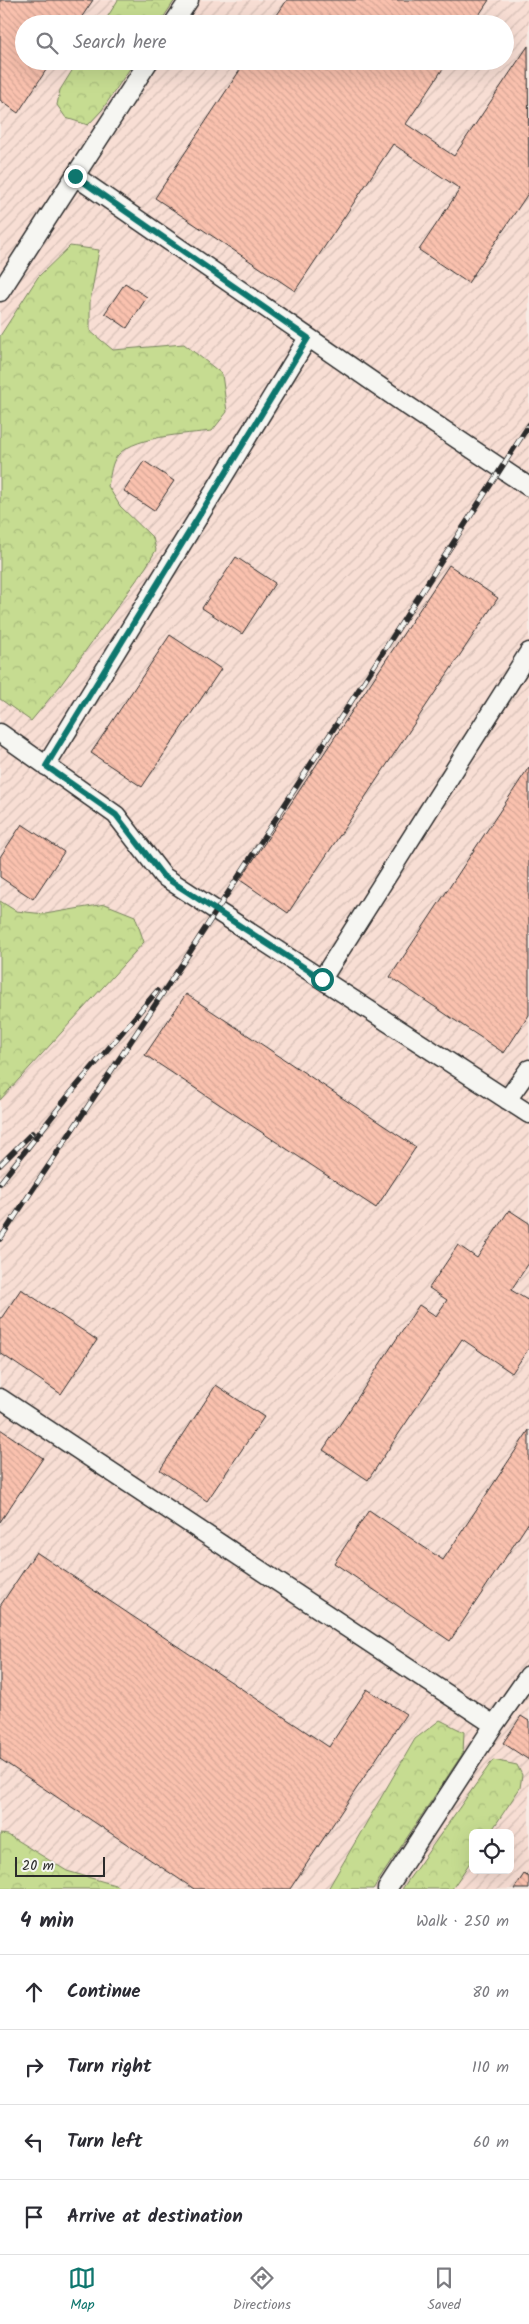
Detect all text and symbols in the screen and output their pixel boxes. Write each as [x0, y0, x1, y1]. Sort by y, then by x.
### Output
search box [15, 15, 514, 70]
text: Search here [73, 28, 167, 58]
icon: search [33, 29, 61, 57]
route end [64, 165, 87, 188]
route start [311, 968, 334, 991]
map controls [469, 1829, 514, 1874]
button: locate [469, 1829, 514, 1874]
scale bar [15, 1854, 105, 1877]
text: 20 m [22, 1855, 54, 1877]
text: 4 min [20, 1905, 74, 1938]
text: Walk · 250 m [416, 1909, 509, 1934]
text: Continue [67, 1977, 140, 2007]
icon: ahead [20, 1978, 48, 2006]
text: 80 m [472, 1980, 509, 2005]
text: Turn right [67, 2052, 152, 2082]
icon: right [20, 2053, 48, 2081]
text: 110 m [472, 2055, 509, 2080]
text: Turn left [67, 2127, 142, 2157]
icon: left [20, 2128, 48, 2156]
text: 60 m [473, 2130, 509, 2155]
text: Arrive at destination [67, 2202, 243, 2232]
icon: arrive [20, 2203, 48, 2231]
tab: Map [68, 2264, 96, 2316]
tab: Directions [233, 2264, 291, 2316]
tab: Saved [427, 2264, 461, 2316]

